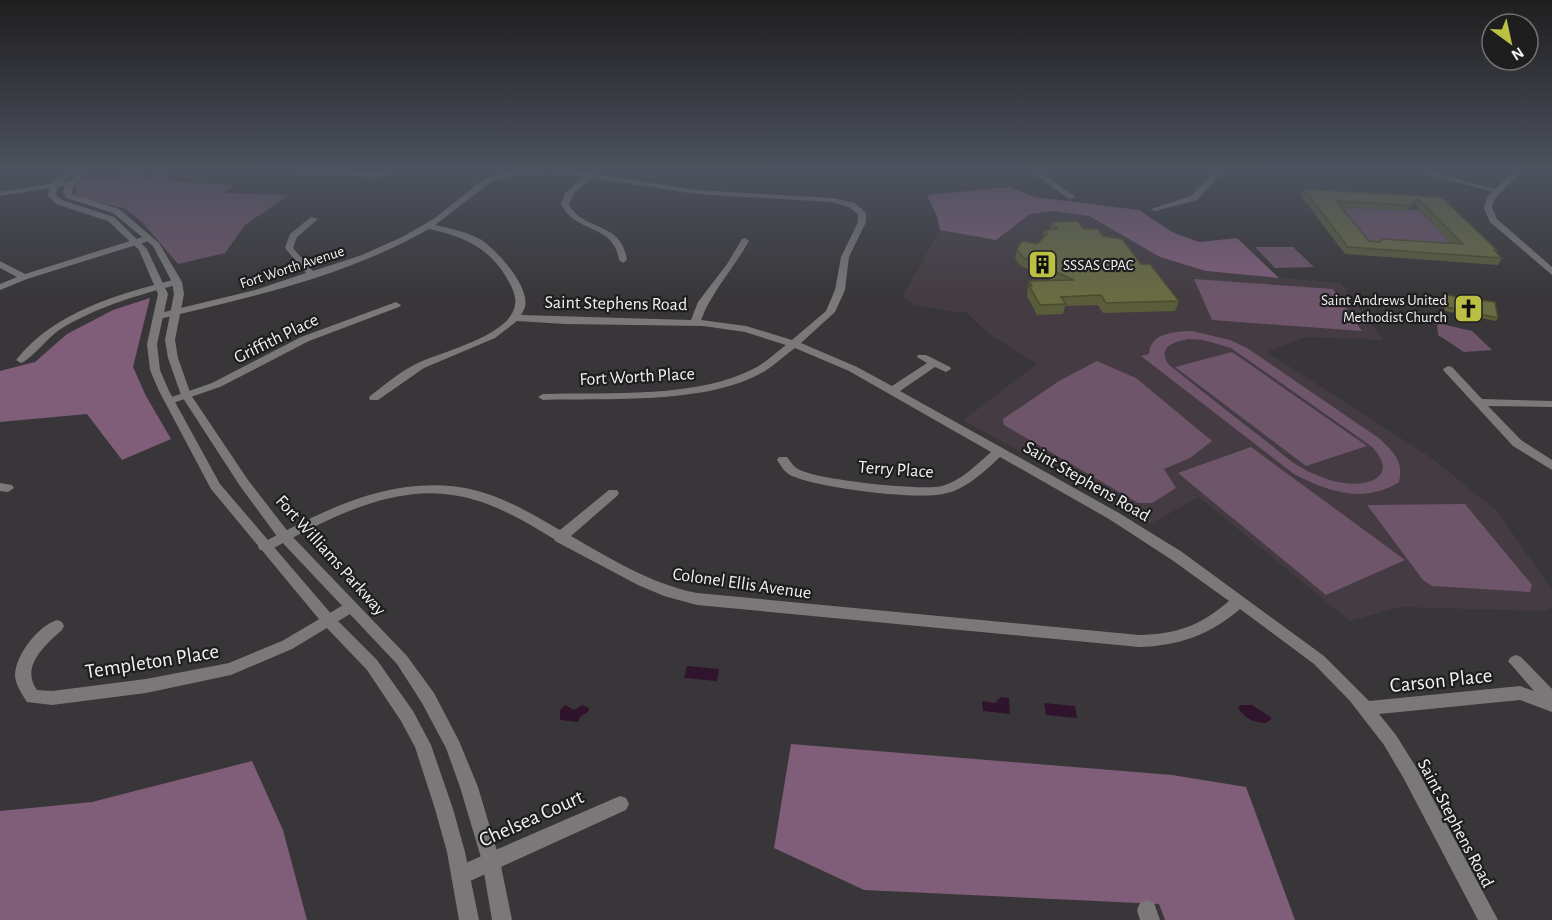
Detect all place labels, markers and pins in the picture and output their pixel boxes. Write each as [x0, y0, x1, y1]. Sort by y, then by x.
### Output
building icon: SSSAS CPAC [1026, 249, 1058, 281]
place label: SSSAS CPAC [1063, 258, 1134, 273]
place label: Saint Andrews United Methodist Church [1321, 293, 1447, 325]
church icon: Saint Andrews United Methodist Church [1452, 293, 1484, 325]

